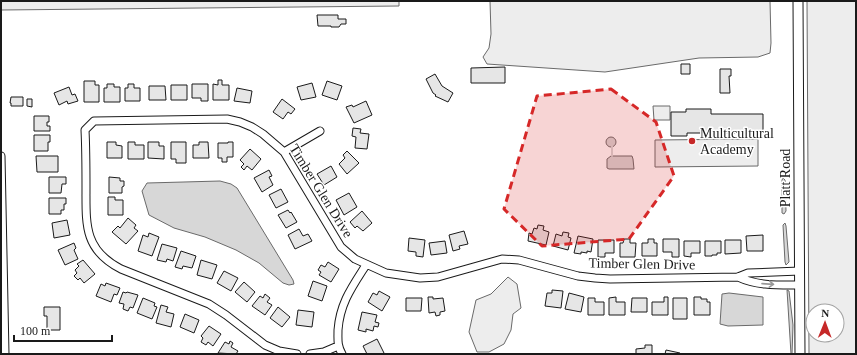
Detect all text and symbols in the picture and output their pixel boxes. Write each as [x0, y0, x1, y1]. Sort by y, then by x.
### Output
place label: Multicultural Academy [700, 126, 774, 157]
marker: Multicultural Academy [687, 136, 697, 146]
street label: Timber Glen Drive [286, 142, 356, 240]
street label: Platt Road [778, 149, 793, 207]
street label: Timber Glen Drive [588, 256, 696, 272]
one-way arrow [761, 281, 774, 288]
north arrow [805, 303, 845, 343]
text: N [821, 307, 829, 319]
scale bar [14, 317, 112, 343]
text: 100 m [20, 324, 51, 338]

